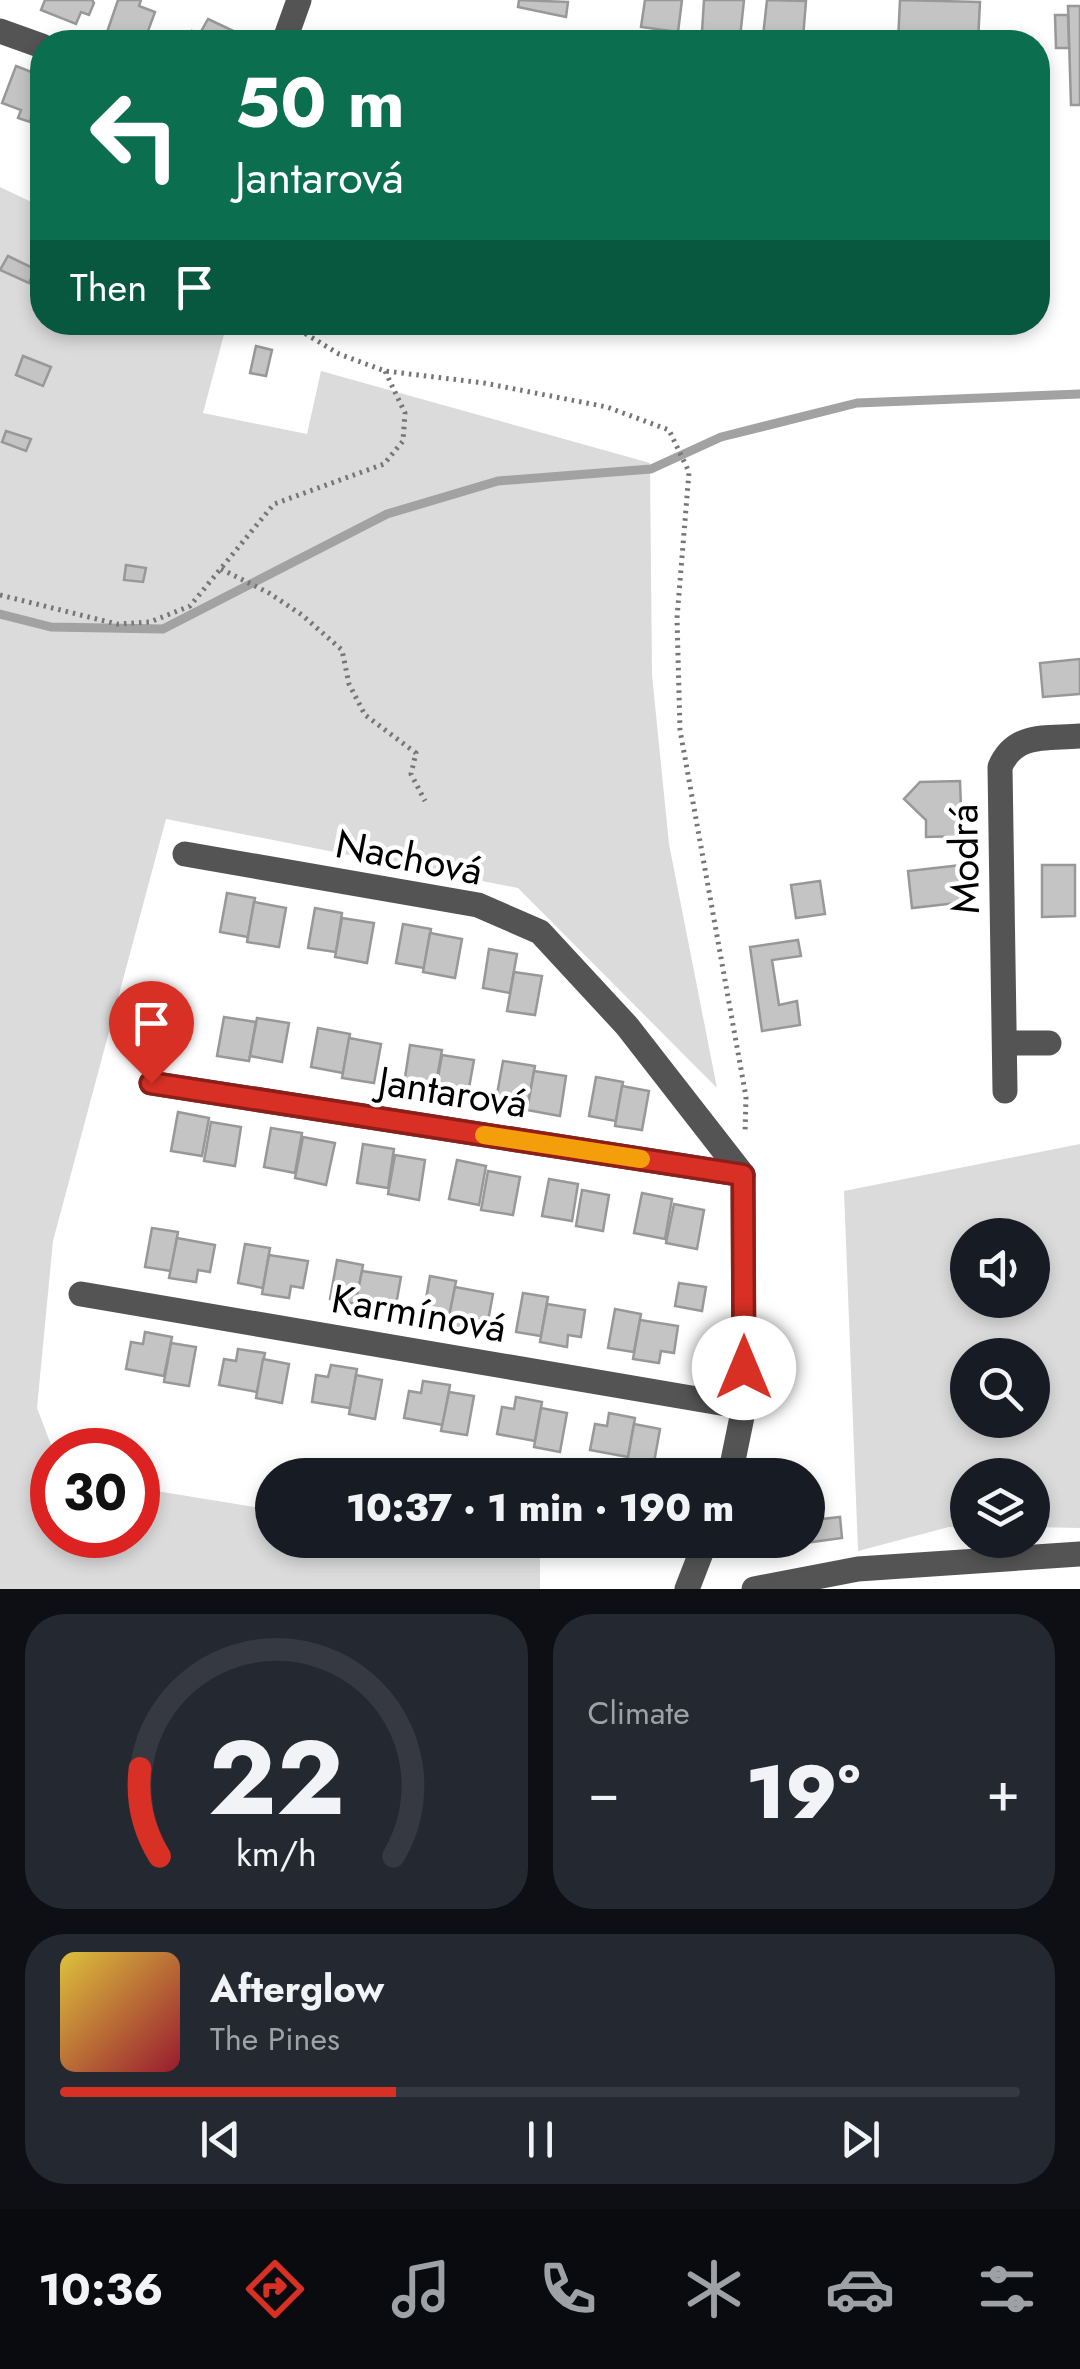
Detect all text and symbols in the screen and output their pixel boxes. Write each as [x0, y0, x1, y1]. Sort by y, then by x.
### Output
text: 50 m [235, 52, 405, 153]
icon: left [70, 70, 200, 200]
text: Jantarová [235, 145, 404, 210]
text: Then [70, 260, 147, 315]
icon: arrive [167, 260, 222, 315]
street label: Modrá [934, 803, 994, 915]
street label: Nachová [331, 814, 487, 900]
pin [109, 981, 194, 1084]
icon: arrive [124, 996, 179, 1051]
street label: Jantarová [369, 1051, 532, 1132]
map controls [950, 1218, 1050, 1558]
button: sound [950, 1218, 1050, 1318]
street label: Karmínová [327, 1269, 511, 1357]
position arrow [692, 1316, 796, 1420]
button: search [950, 1338, 1050, 1438]
speed limit sign: 30 [30, 1428, 160, 1558]
button: layers [950, 1458, 1050, 1558]
text: 10:37 · 1 min · 190 m [346, 1480, 734, 1535]
text: Climate [588, 1690, 690, 1736]
text: 22 [208, 1703, 344, 1853]
text: 19° [746, 1738, 860, 1846]
text: − [588, 1752, 620, 1832]
text: + [986, 1752, 1020, 1832]
text: km/h [236, 1828, 317, 1879]
text: Afterglow [210, 1961, 384, 2016]
text: The Pines [210, 2016, 340, 2062]
icon: previous [193, 2112, 248, 2167]
icon: pause [513, 2112, 568, 2167]
icon: next [833, 2112, 888, 2167]
icon: directions [240, 2254, 310, 2324]
icon: music [386, 2254, 456, 2324]
icon: phone [533, 2254, 603, 2324]
icon: climate [679, 2254, 749, 2324]
icon: car [825, 2254, 895, 2324]
icon: filters [972, 2254, 1042, 2324]
text: 10:36 [38, 2257, 163, 2322]

